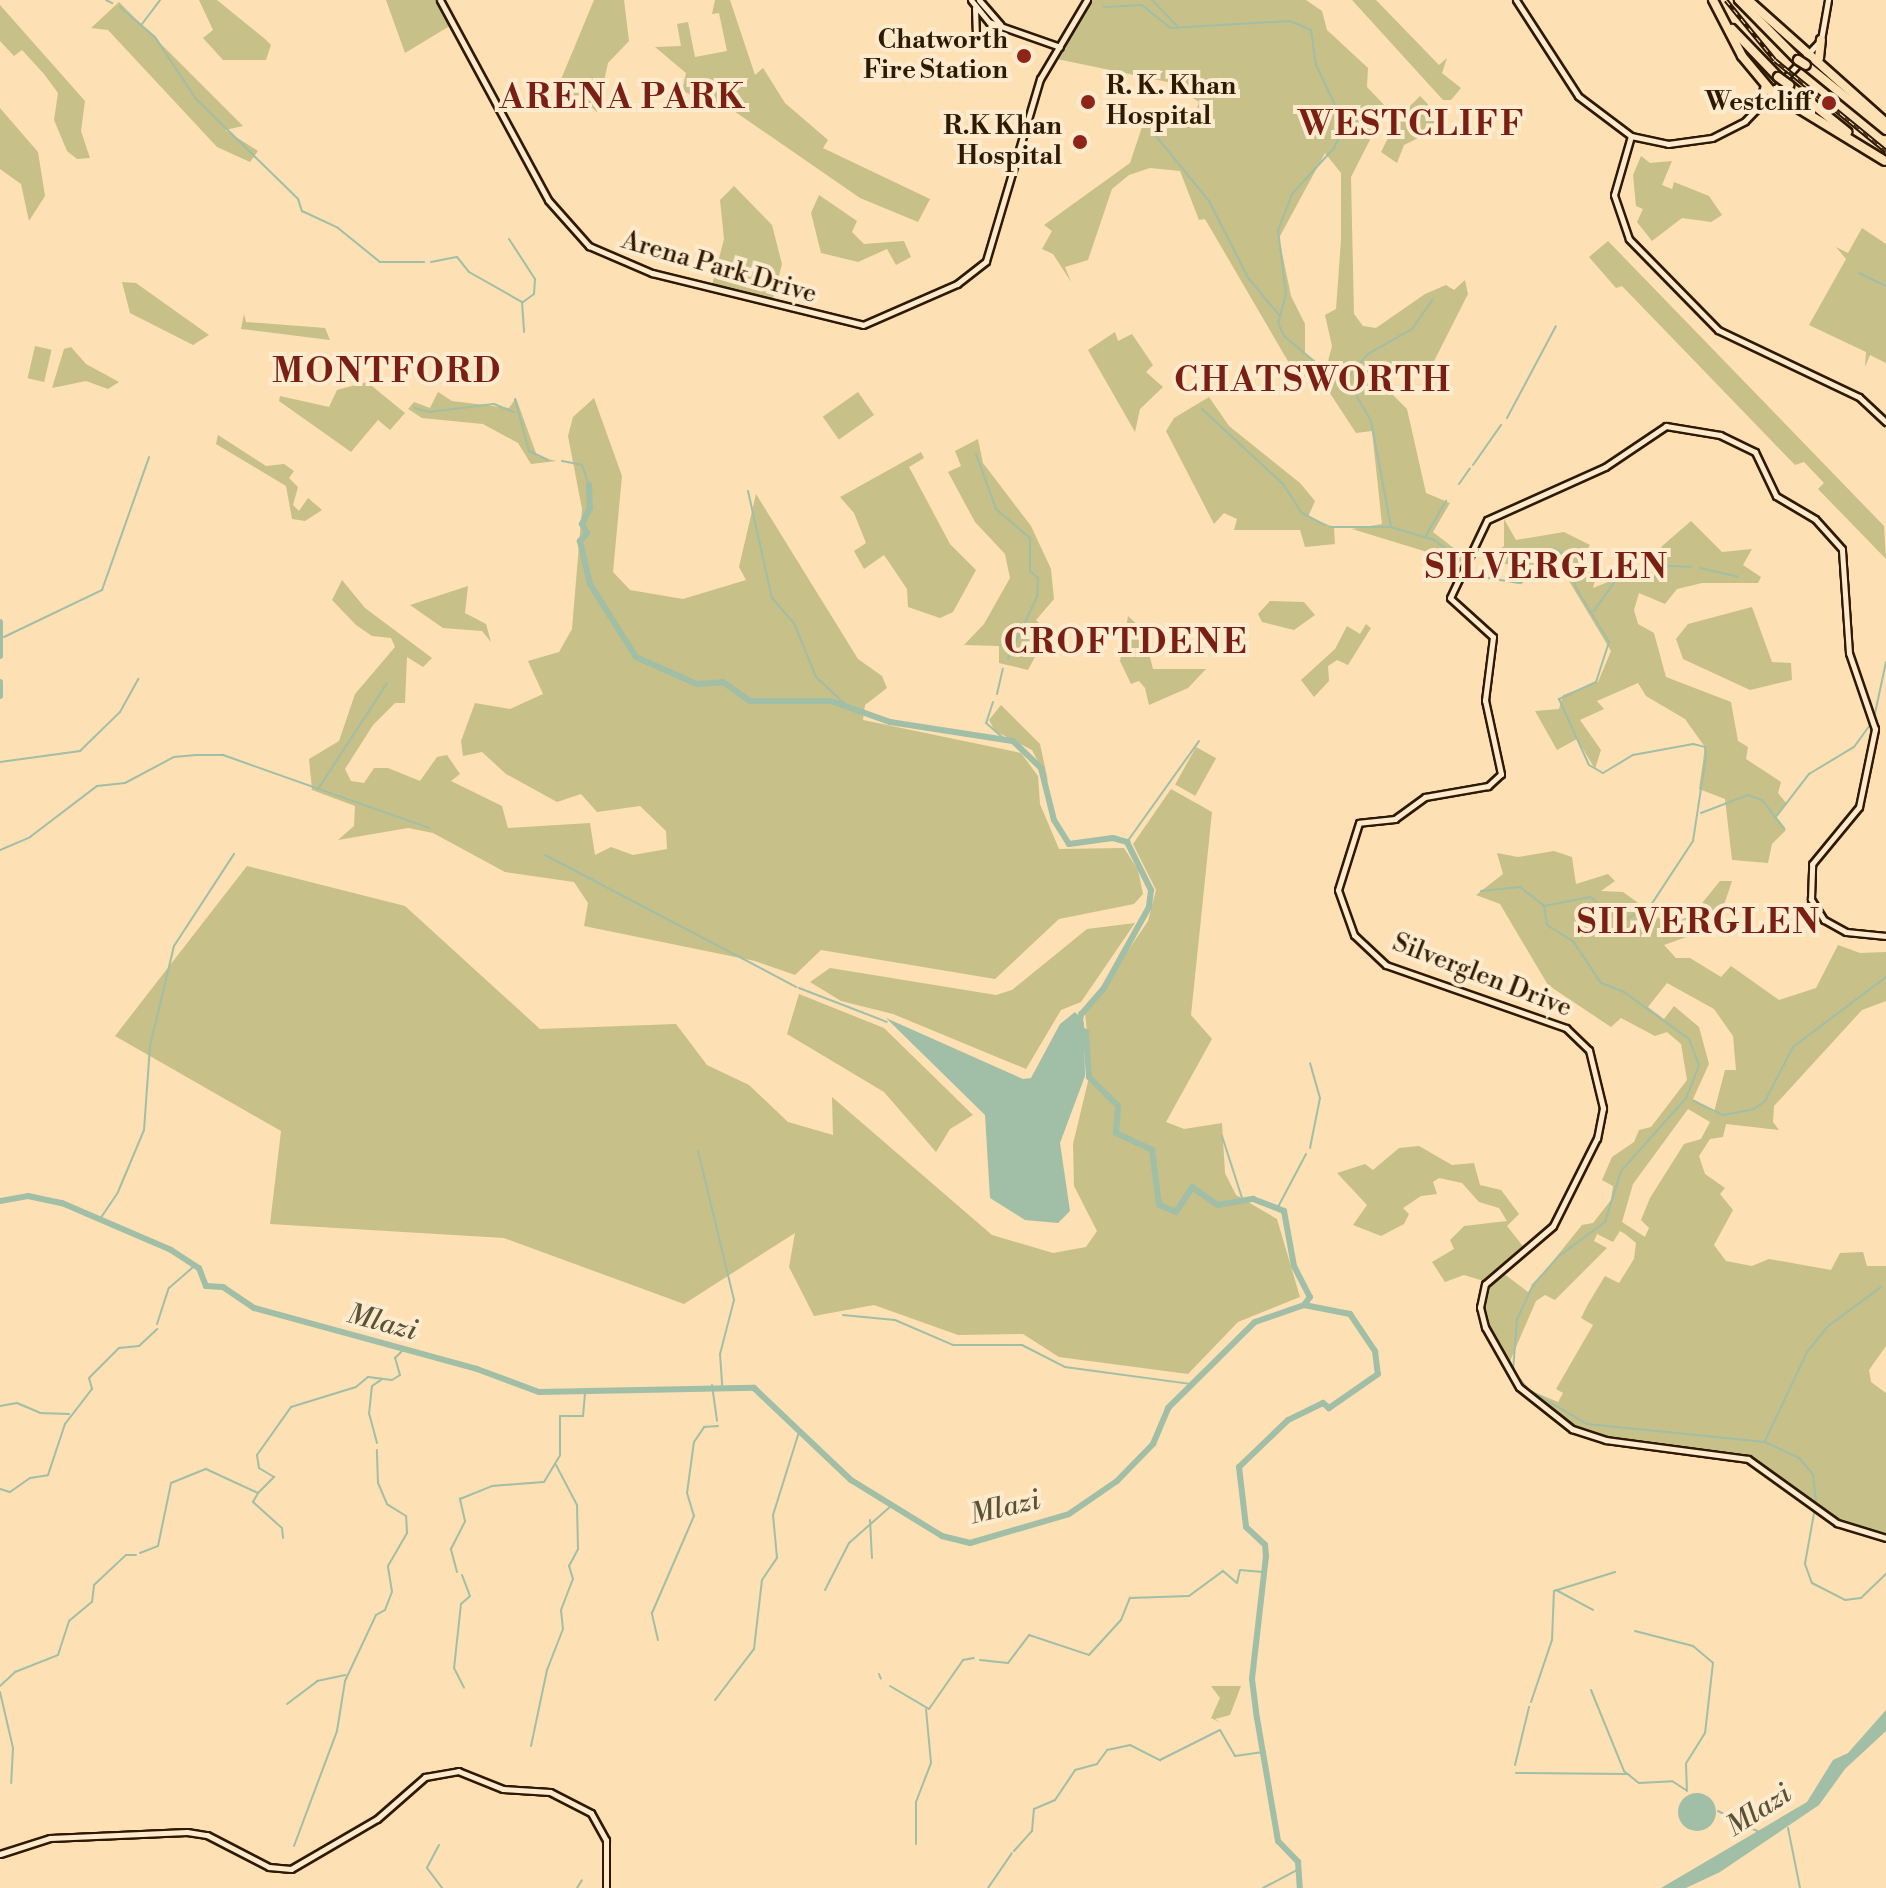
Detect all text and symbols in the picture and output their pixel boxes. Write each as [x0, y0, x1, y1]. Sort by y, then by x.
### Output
place label: Chatworth Fire Station [863, 25, 1008, 86]
marker: Chatworth Fire Station [1015, 47, 1033, 65]
place label: R. K. Khan Hospital [1106, 71, 1236, 132]
district label: ARENA PARK [499, 79, 747, 119]
place label: Westcliff [1705, 87, 1811, 119]
marker: R. K. Khan Hospital [1077, 91, 1099, 113]
marker: Westcliff [1818, 92, 1840, 114]
district label: WESTCLIFF [1298, 106, 1526, 146]
place label: R.K Khan Hospital [943, 111, 1062, 172]
marker: R.K Khan Hospital [1069, 131, 1091, 153]
street label: Arena Park Drive [618, 225, 820, 311]
district label: MONTFORD [272, 353, 502, 393]
district label: CHATSWORTH [1174, 362, 1452, 402]
district label: SILVERGLEN [1425, 549, 1669, 589]
district label: CROFTDENE [1004, 624, 1248, 664]
district label: SILVERGLEN [1577, 904, 1821, 944]
street label: Silverglen Drive [1388, 927, 1576, 1025]
water label: Mlazi [343, 1298, 421, 1348]
water label: Mlazi [967, 1484, 1043, 1532]
water label: Mlazi [1720, 1778, 1798, 1844]

